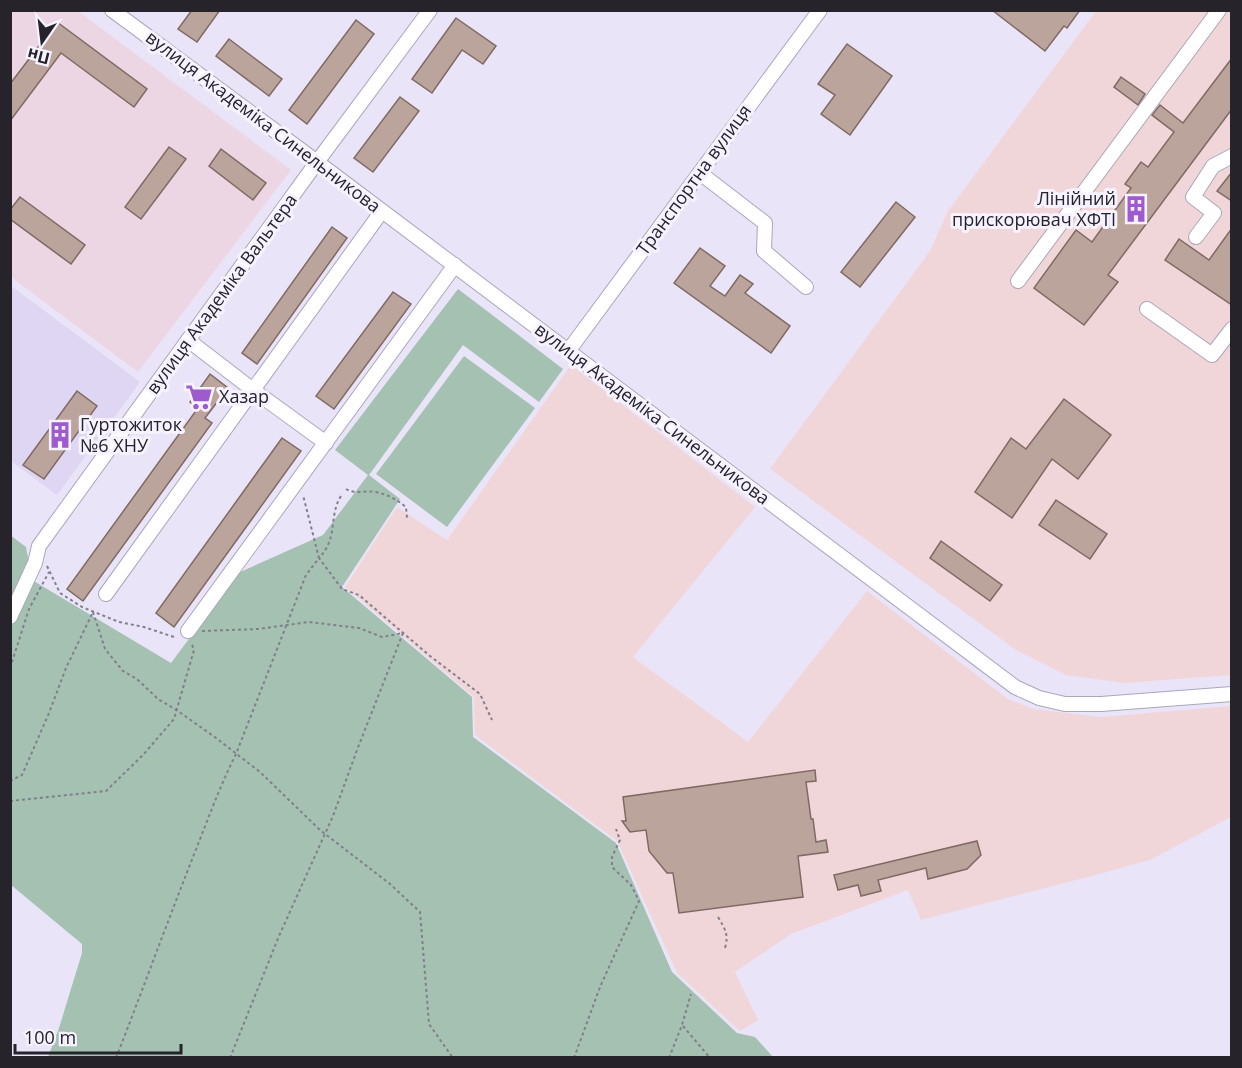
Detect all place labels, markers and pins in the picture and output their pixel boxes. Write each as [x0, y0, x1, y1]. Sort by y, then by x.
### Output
place label: Лінійний прискорювач ХФТІ [952, 186, 1116, 231]
building icon: Лінійний прискорювач ХФТІ [1121, 194, 1151, 224]
supermarket icon: Хазар [184, 382, 214, 412]
place label: Хазар [219, 384, 269, 408]
place label: Гуртожиток №6 ХНУ [80, 412, 183, 457]
building icon: Гуртожиток №6 ХНУ [45, 420, 75, 450]

